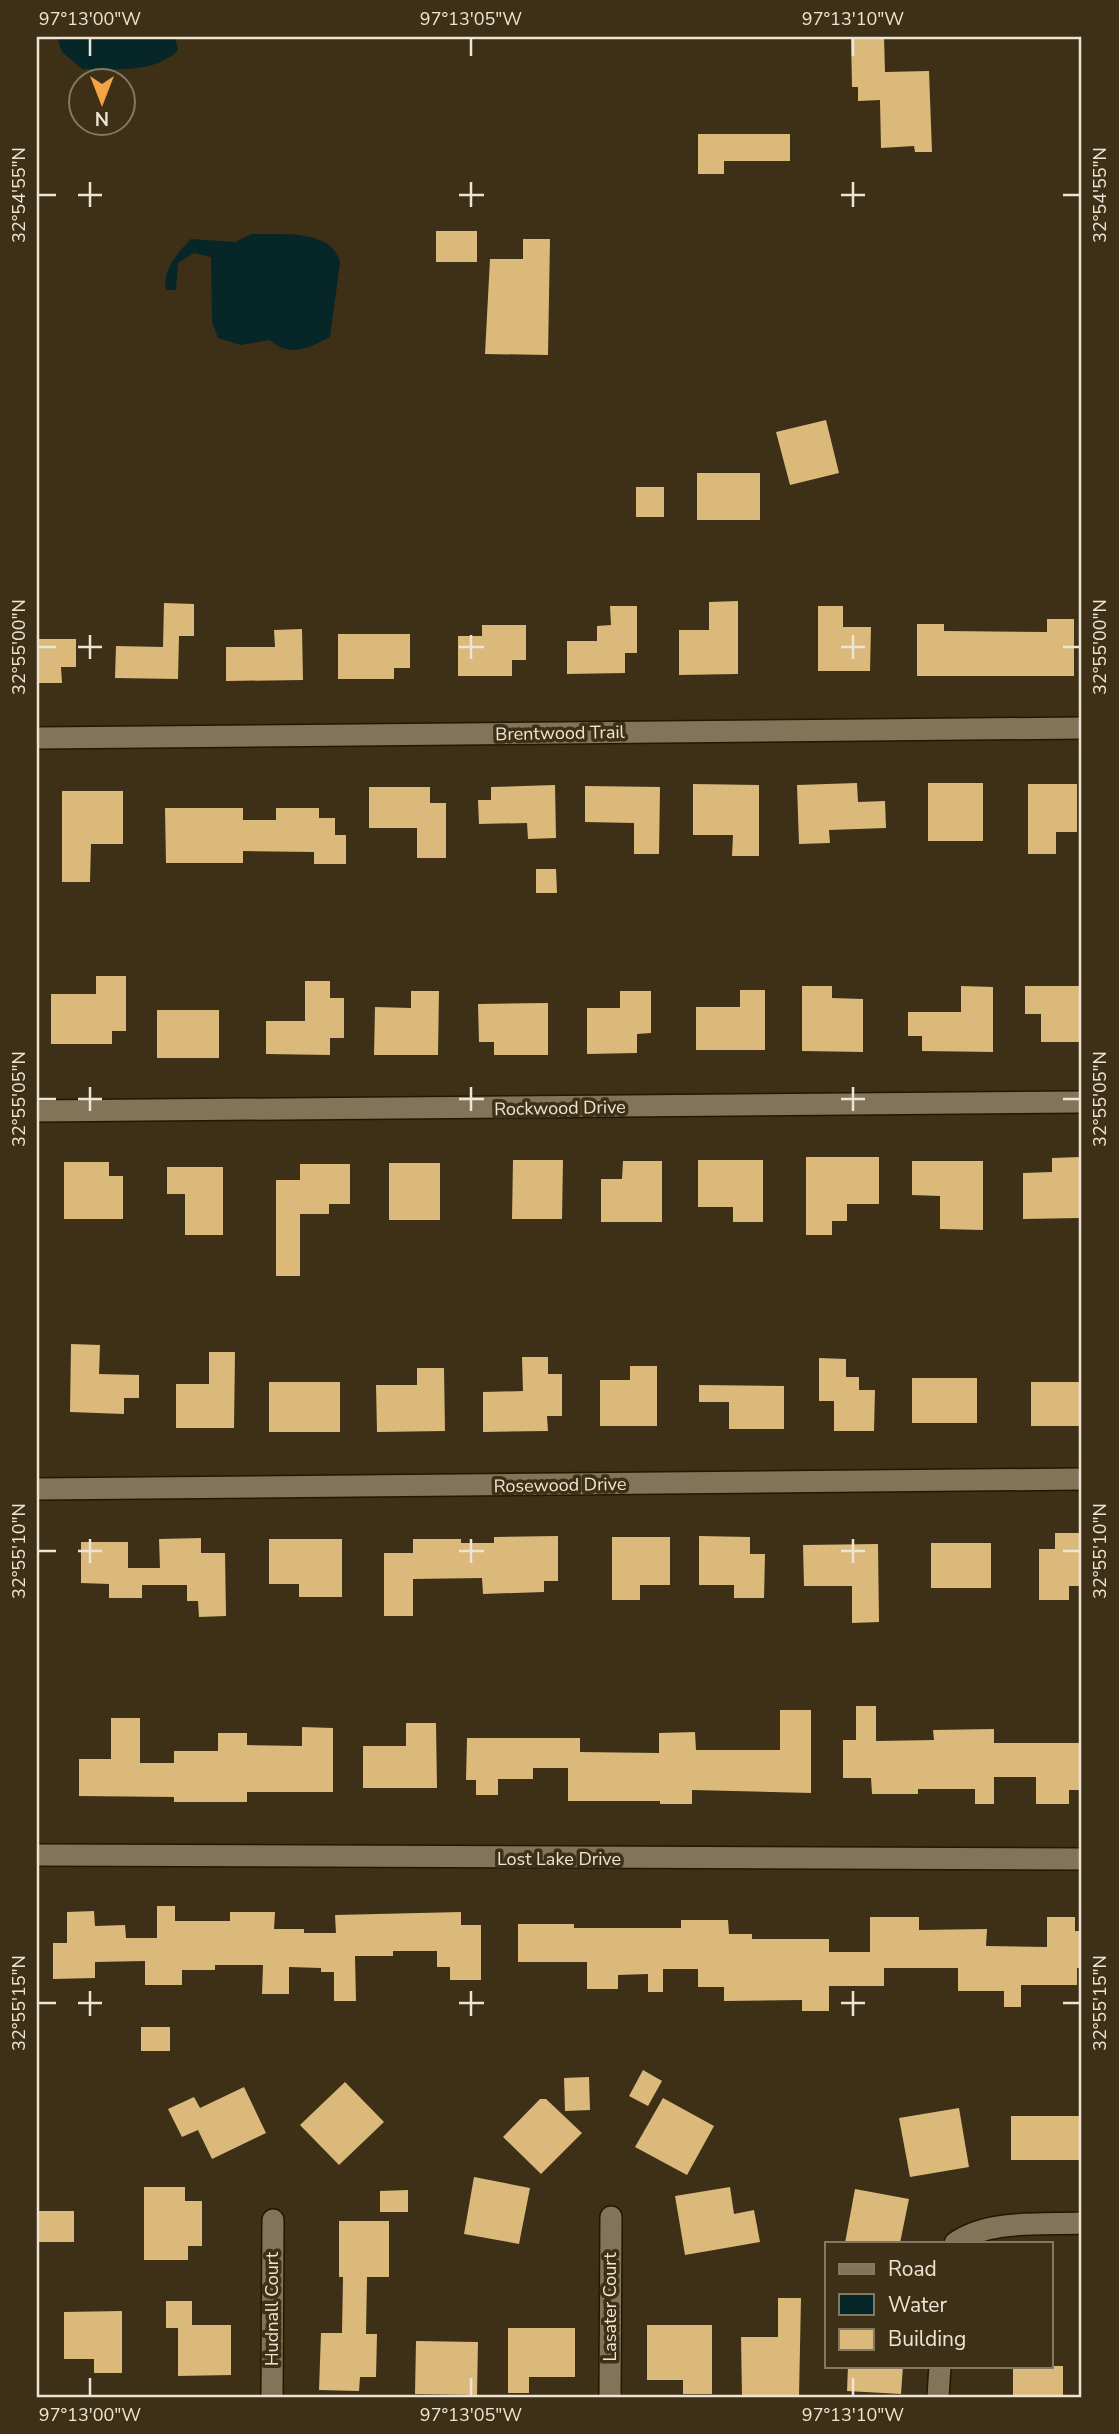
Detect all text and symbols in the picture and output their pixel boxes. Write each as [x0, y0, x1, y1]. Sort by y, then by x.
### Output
text: 97°13'00"W [39, 7, 141, 31]
text: 97°13'05"W [420, 7, 522, 31]
text: 97°13'10"W [802, 7, 904, 31]
north arrow [66, 66, 136, 136]
text: N [95, 105, 109, 131]
text: 32°54'55"N [7, 147, 31, 243]
text: 32°54'55"N [1088, 147, 1112, 243]
text: 32°55'00"N [7, 599, 31, 695]
text: 32°55'00"N [1088, 599, 1112, 695]
street label: Brentwood Trail [495, 720, 626, 746]
text: 32°55'05"N [7, 1051, 31, 1147]
text: 32°55'05"N [1088, 1051, 1112, 1147]
street label: Rockwood Drive [494, 1095, 626, 1121]
street label: Rosewood Drive [493, 1472, 627, 1498]
text: 32°55'10"N [7, 1503, 31, 1599]
text: 32°55'10"N [1088, 1503, 1112, 1599]
street label: Lost Lake Drive [497, 1847, 621, 1871]
text: 32°55'15"N [7, 1955, 31, 2051]
text: 32°55'15"N [1088, 1955, 1112, 2051]
legend [825, 2242, 1052, 2368]
street label: Hudnall Court [260, 2251, 284, 2366]
street label: Lasater Court [598, 2252, 622, 2362]
text: Road [888, 2255, 937, 2283]
text: Water [888, 2291, 947, 2319]
text: Building [888, 2325, 966, 2353]
text: 97°13'00"W [39, 2403, 141, 2427]
text: 97°13'05"W [420, 2403, 522, 2427]
text: 97°13'10"W [802, 2403, 904, 2427]

